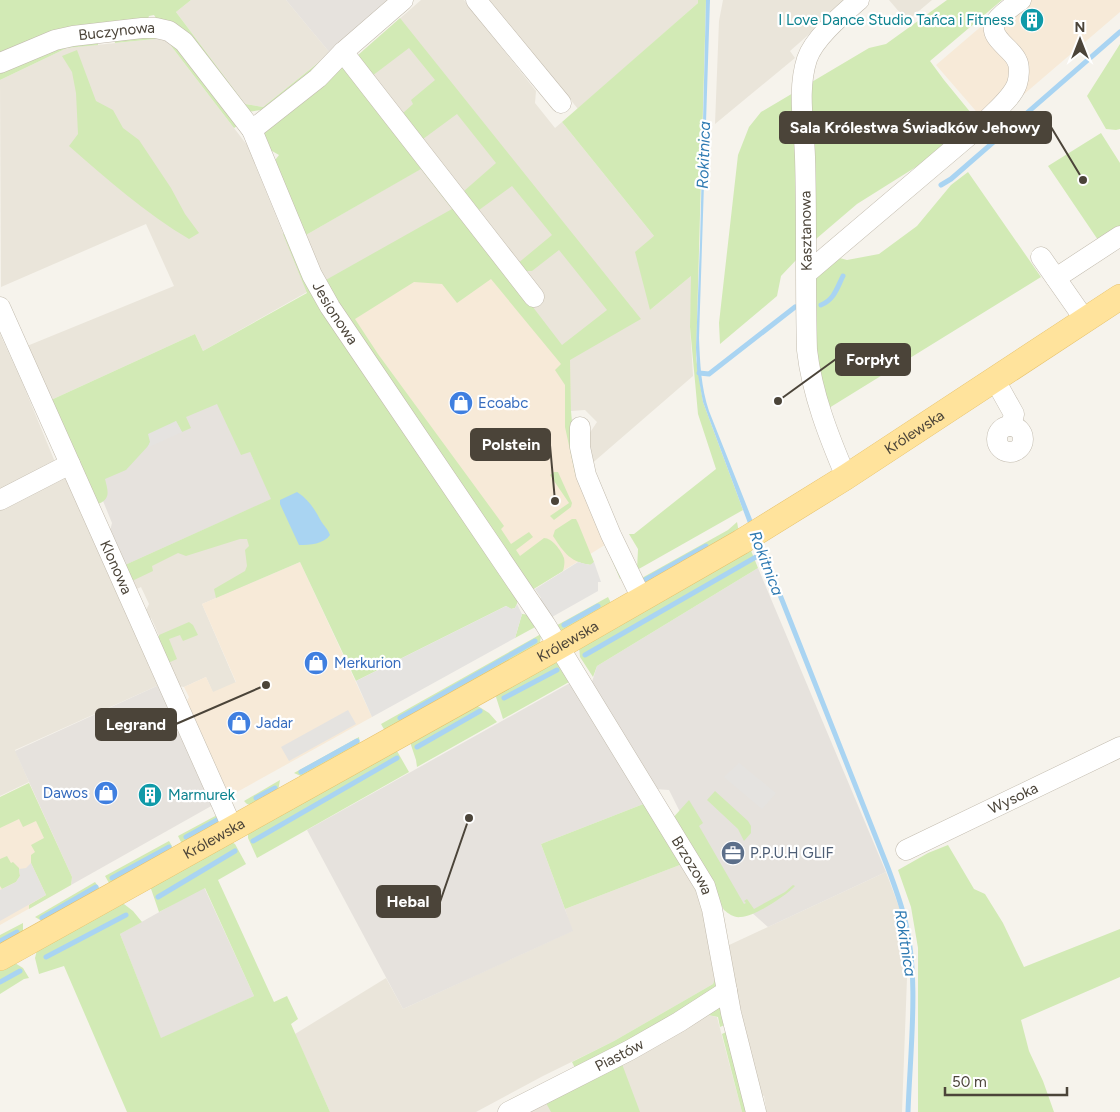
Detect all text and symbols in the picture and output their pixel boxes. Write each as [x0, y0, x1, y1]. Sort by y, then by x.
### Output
building icon: I Love Dance Studio Tańca i Fitness [1019, 7, 1045, 33]
place label: I Love Dance Studio Tańca i Fitness [778, 11, 1014, 29]
north arrow [1055, 15, 1105, 65]
street label: Buczynowa [77, 18, 155, 44]
text: N [1075, 19, 1085, 36]
callout: Sala Królestwa Świadków Jehowy [780, 112, 1051, 143]
text: Sala Królestwa Świadków Jehowy [790, 118, 1041, 137]
water label: Rokitnica [693, 121, 714, 189]
street label: Kasztanowa [796, 191, 816, 271]
street label: Jesionowa [309, 278, 362, 348]
callout: Forpłyt [836, 344, 910, 375]
text: Forpłyt [846, 350, 900, 369]
shop icon: Ecoabc [448, 390, 474, 416]
place label: Ecoabc [478, 394, 528, 412]
street label: Królewska [881, 406, 948, 458]
callout: Polstein [471, 429, 550, 460]
text: Polstein [482, 435, 540, 454]
water label: Rokitnica [746, 528, 788, 598]
street label: Klonowa [96, 537, 136, 597]
street label: Królewska [534, 617, 602, 666]
shop icon: Merkurion [303, 650, 329, 676]
place label: Merkurion [334, 654, 401, 672]
callout: Legrand [96, 709, 176, 740]
shop icon: Jadar [226, 710, 252, 736]
place label: Jadar [256, 714, 293, 732]
text: Legrand [106, 715, 166, 734]
street label: Wysoka [986, 779, 1041, 818]
shop icon: Dawos [93, 780, 119, 806]
building icon: Marmurek [137, 782, 163, 808]
place label: Dawos [43, 784, 88, 802]
place label: Marmurek [168, 786, 236, 804]
street label: Królewska [180, 814, 248, 863]
street label: Brzozowa [668, 833, 716, 897]
office icon: P.P.U.H GLIF [720, 840, 746, 866]
place label: P.P.U.H GLIF [750, 844, 834, 862]
callout: Hebal [377, 886, 440, 917]
text: Hebal [387, 892, 429, 911]
water label: Rokitnica [891, 908, 920, 978]
street label: Piastów [592, 1035, 647, 1075]
scale bar [945, 1064, 1068, 1096]
text: 50 m [952, 1073, 987, 1091]

